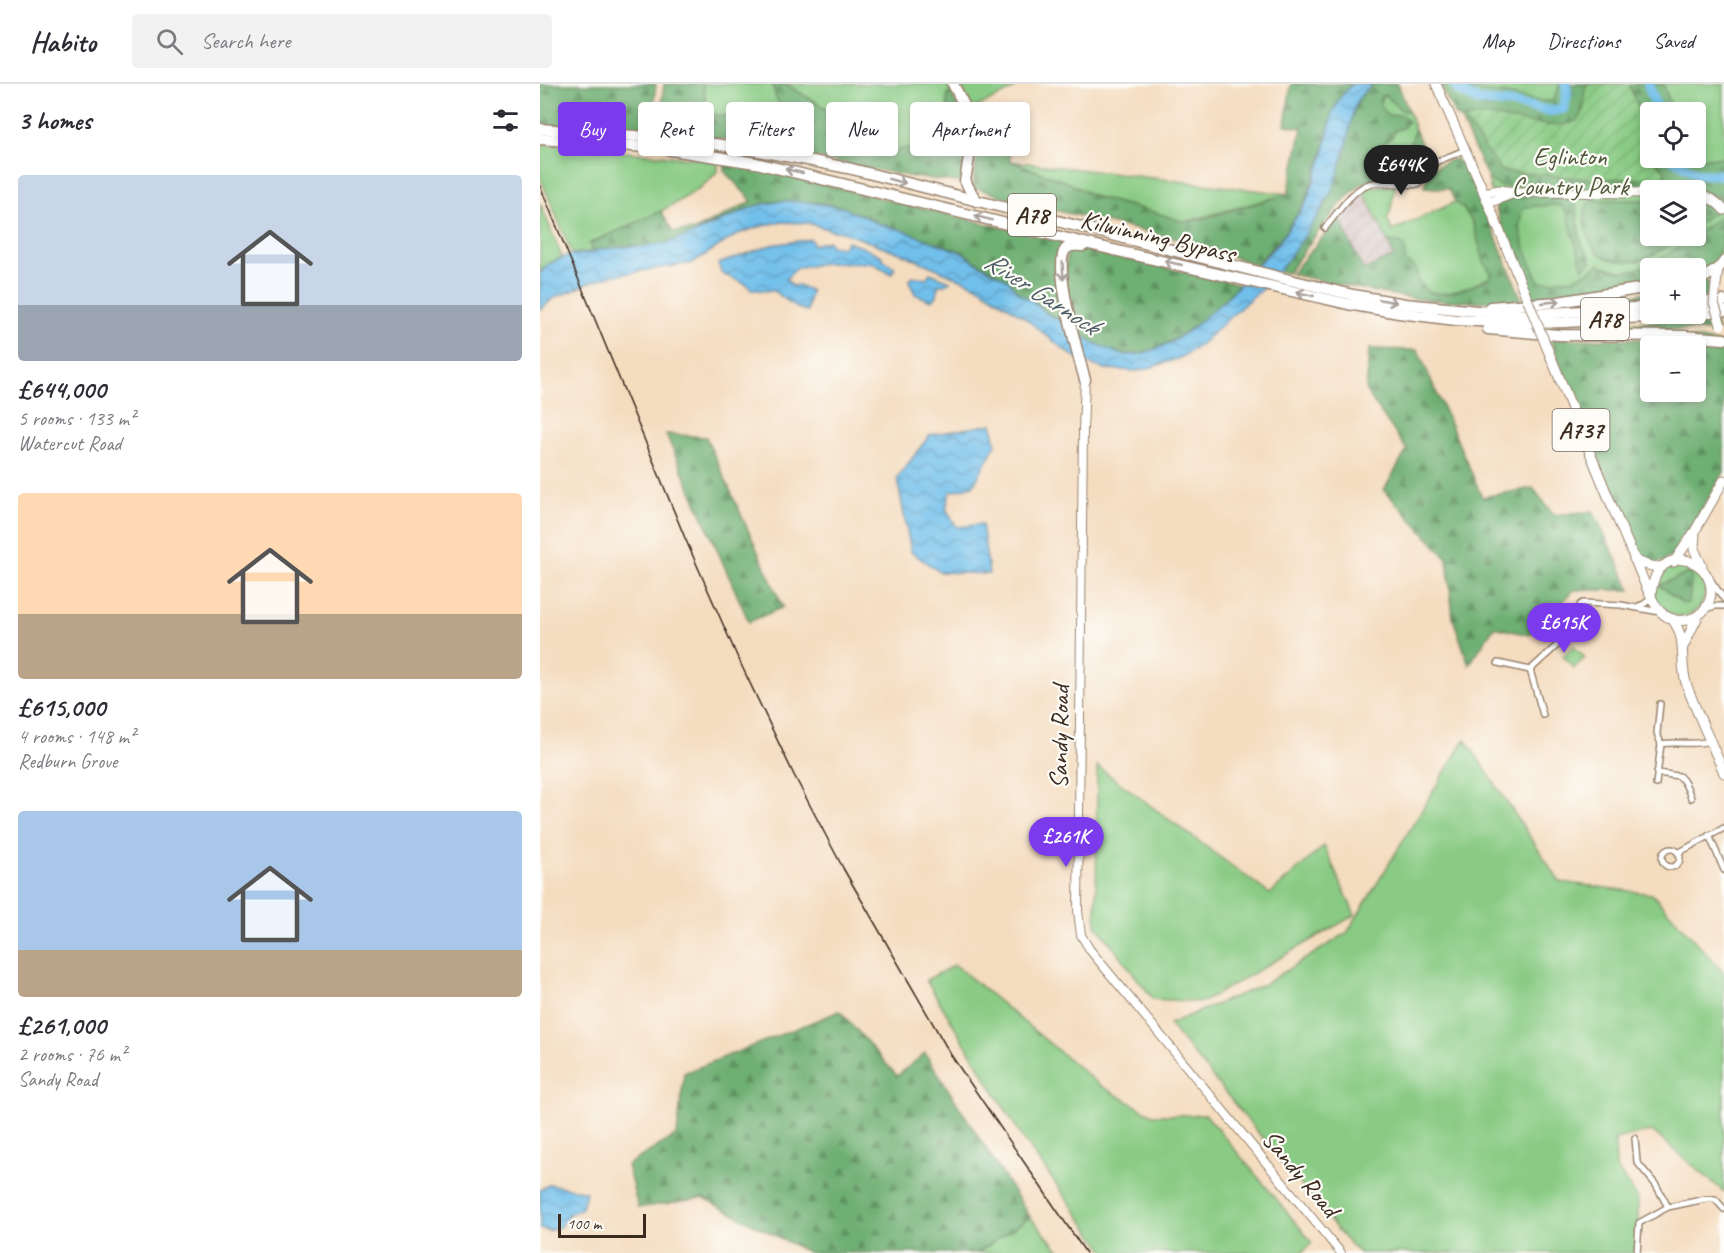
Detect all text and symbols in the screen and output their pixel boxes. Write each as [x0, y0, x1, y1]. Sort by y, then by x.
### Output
search box [132, 14, 552, 68]
text: Habito [30, 24, 96, 59]
icon: search [153, 25, 186, 58]
text: Search here [201, 27, 291, 55]
text: Map [1482, 28, 1514, 54]
text: Directions [1547, 28, 1620, 54]
text: Saved [1653, 28, 1694, 54]
chip: Buy [558, 102, 626, 156]
chip: Rent [638, 102, 714, 156]
chip: Filters [726, 102, 814, 156]
chip: New [826, 102, 898, 156]
chip: Apartment [910, 102, 1030, 156]
map controls [1640, 102, 1706, 402]
button: locate [1640, 102, 1706, 168]
text: 3 homes [18, 104, 91, 137]
icon: filters [489, 104, 522, 137]
park label: Eglinton Country Park [1511, 140, 1631, 203]
pin: £644K [1359, 145, 1443, 196]
text: £644K [1378, 152, 1424, 177]
one-way arrow [785, 165, 804, 176]
one-way arrow [887, 175, 906, 187]
button: layers [1640, 180, 1706, 246]
road number: A78 [1008, 194, 1056, 236]
street label: Kilwinning Bypass [1077, 203, 1240, 271]
one-way arrow [974, 211, 993, 223]
icon: home [216, 214, 324, 322]
water label: River Garnock [979, 244, 1110, 345]
one-way arrow [1164, 257, 1183, 269]
button: + [1640, 258, 1706, 324]
one-way arrow [1057, 260, 1068, 280]
one-way arrow [1296, 288, 1315, 299]
one-way arrow [1378, 296, 1397, 307]
one-way arrow [1541, 296, 1561, 307]
road number: A78 [1581, 298, 1629, 340]
button: − [1640, 336, 1706, 402]
text: £644,000 [18, 373, 106, 406]
text: 5 rooms · 133 m² [18, 406, 135, 431]
road number: A737 [1552, 409, 1610, 451]
text: Watercut Road [18, 431, 121, 456]
icon: home [216, 532, 324, 640]
pin: £615K [1522, 603, 1606, 654]
text: £615K [1541, 610, 1587, 635]
street label: Sandy Road [1042, 681, 1077, 789]
text: £615,000 [18, 691, 105, 724]
text: 4 rooms · 148 m² [18, 724, 135, 749]
text: Redburn Grove [18, 749, 117, 774]
pin: £261K [1024, 817, 1108, 868]
text: £261K [1043, 824, 1089, 849]
icon: home [216, 850, 324, 958]
text: £261,000 [18, 1009, 106, 1042]
text: 2 rooms · 76 m² [18, 1042, 126, 1067]
text: Sandy Road [18, 1067, 98, 1092]
street label: Sandy Road [1255, 1123, 1349, 1227]
scale bar [558, 1211, 646, 1238]
text: 100 m [567, 1214, 601, 1234]

